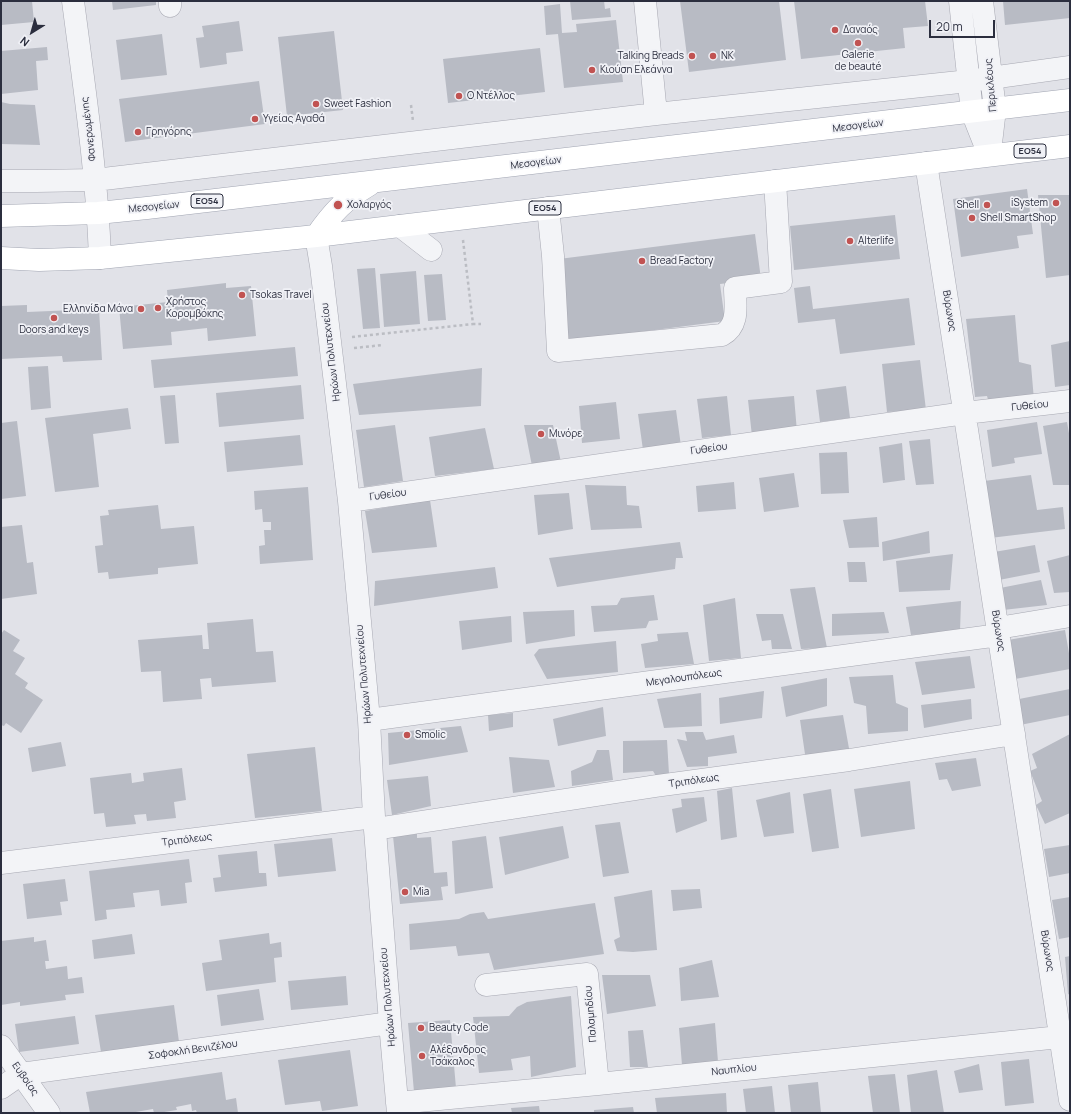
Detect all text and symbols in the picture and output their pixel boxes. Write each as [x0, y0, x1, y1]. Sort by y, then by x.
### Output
north arrow [12, 12, 52, 52]
scale bar [931, 12, 997, 38]
text: 20 m [936, 18, 963, 35]
place label: Δαναός [843, 24, 878, 36]
marker: Δαναός [830, 25, 840, 35]
text: N [17, 34, 32, 50]
marker: Galerie de beauté [853, 38, 863, 48]
place label: Galerie de beauté [835, 49, 881, 72]
place label: Talking Breads [618, 50, 684, 62]
place label: NK [721, 50, 734, 62]
marker: Talking Breads [687, 51, 697, 61]
marker: NK [708, 51, 718, 61]
street label: Περικλέους [983, 58, 999, 112]
place label: Κιούση Ελεάννα [600, 64, 673, 76]
marker: Κιούση Ελεάννα [587, 65, 597, 75]
place label: Ο Ντέλλος [467, 90, 515, 102]
marker: Ο Ντέλλος [454, 91, 464, 101]
street label: Φανερωμένης [79, 96, 99, 162]
place label: Sweet Fashion [324, 98, 391, 110]
marker: Sweet Fashion [311, 99, 321, 109]
place label: Υγείας Αγαθά [263, 113, 325, 125]
marker: Υγείας Αγαθά [250, 114, 260, 124]
street label: Μεσογείων [832, 117, 884, 135]
place label: Γρηγόρης [146, 126, 191, 138]
marker: Γρηγόρης [133, 127, 143, 137]
road number: ΕΟ54 [1014, 144, 1046, 158]
street label: Μεσογείων [510, 154, 562, 172]
road number: ΕΟ54 [191, 194, 223, 208]
place label: iSystem [1011, 197, 1048, 209]
street label: Μεσογείων [128, 198, 180, 216]
marker: iSystem [1051, 198, 1061, 208]
marker: Χολαργός [332, 199, 344, 211]
place label: Χολαργός [347, 199, 392, 211]
place label: Shell [956, 199, 979, 211]
marker: Shell [982, 200, 992, 210]
road number: ΕΟ54 [529, 201, 561, 215]
place label: Shell SmartShop [980, 212, 1056, 224]
marker: Shell SmartShop [967, 213, 977, 223]
place label: Alterlife [858, 235, 894, 247]
marker: Alterlife [845, 236, 855, 246]
place label: Bread Factory [650, 255, 713, 267]
marker: Bread Factory [637, 256, 647, 266]
place label: Tsokas Travel [250, 289, 312, 301]
street label: Βύρωνος [940, 289, 958, 333]
marker: Tsokas Travel [237, 290, 247, 300]
place label: Χρήστος Κορομβόκης [166, 296, 223, 320]
street label: Ηρώων Πολυτεχνείου [319, 302, 343, 402]
place label: Ελληνίδα Μάνα [63, 303, 133, 315]
marker: Χρήστος Κορομβόκης [153, 303, 163, 313]
marker: Ελληνίδα Μάνα [136, 304, 146, 314]
marker: Doors and keys [49, 313, 59, 323]
place label: Doors and keys [19, 324, 89, 336]
street label: Γυθείου [1011, 398, 1049, 414]
place label: Μινόρε [549, 428, 582, 440]
marker: Μινόρε [536, 429, 546, 439]
street label: Γυθείου [690, 440, 728, 458]
street label: Γυθείου [369, 486, 407, 504]
street label: Βύρωνος [989, 609, 1007, 653]
street label: Ηρώων Πολυτεχνείου [354, 624, 374, 724]
street label: Μεγαλουπόλεως [645, 667, 723, 689]
place label: Smolic [415, 729, 446, 741]
marker: Smolic [402, 730, 412, 740]
street label: Τριπόλεως [668, 772, 720, 790]
street label: Τριπόλεως [161, 831, 213, 849]
place label: Mia [413, 886, 429, 898]
marker: Mia [400, 887, 410, 897]
street label: Βύρωνος [1038, 929, 1056, 973]
street label: Ηρώων Πολυτεχνείου [378, 947, 398, 1047]
street label: Παλαμηδίου [583, 985, 599, 1043]
place label: Beauty Code [429, 1022, 488, 1034]
marker: Beauty Code [416, 1023, 426, 1033]
street label: Σοφοκλή Βενιζέλου [148, 1038, 238, 1062]
place label: Αλέξανδρος Τσάκαλος [430, 1044, 486, 1068]
marker: Αλέξανδρος Τσάκαλος [417, 1051, 427, 1061]
street label: Ευβοίας [9, 1060, 41, 1098]
street label: Ναυπλίου [711, 1062, 757, 1078]

